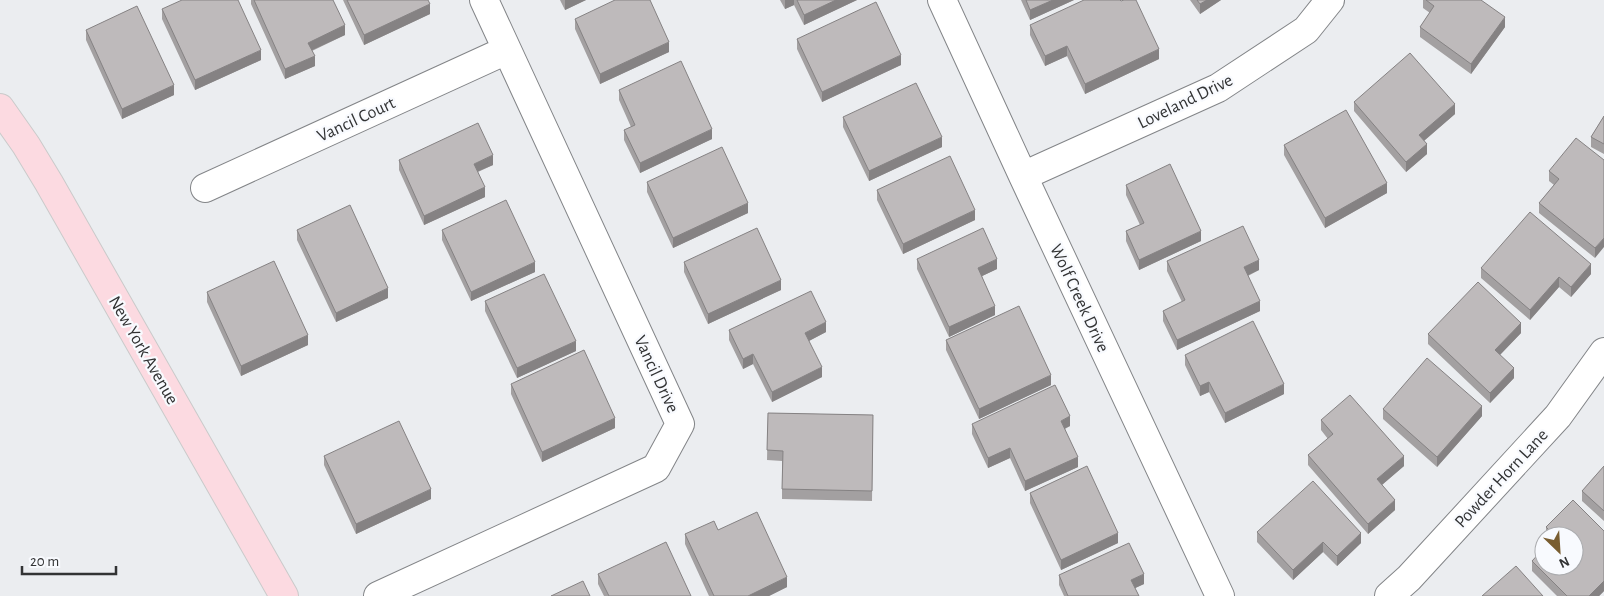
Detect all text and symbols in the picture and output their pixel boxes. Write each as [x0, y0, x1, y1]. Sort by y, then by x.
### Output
street label: Loveland Drive [1135, 71, 1236, 133]
street label: Vancil Court [315, 94, 398, 146]
street label: Wolf Creek Drive [1046, 242, 1112, 355]
street label: New York Avenue [105, 293, 181, 408]
street label: Vancil Drive [630, 333, 682, 416]
street label: Powder Horn Lane [1452, 426, 1552, 531]
north arrow [1534, 526, 1584, 576]
scale bar [22, 544, 116, 576]
text: N [1557, 553, 1571, 570]
text: 20 m [30, 554, 59, 569]

